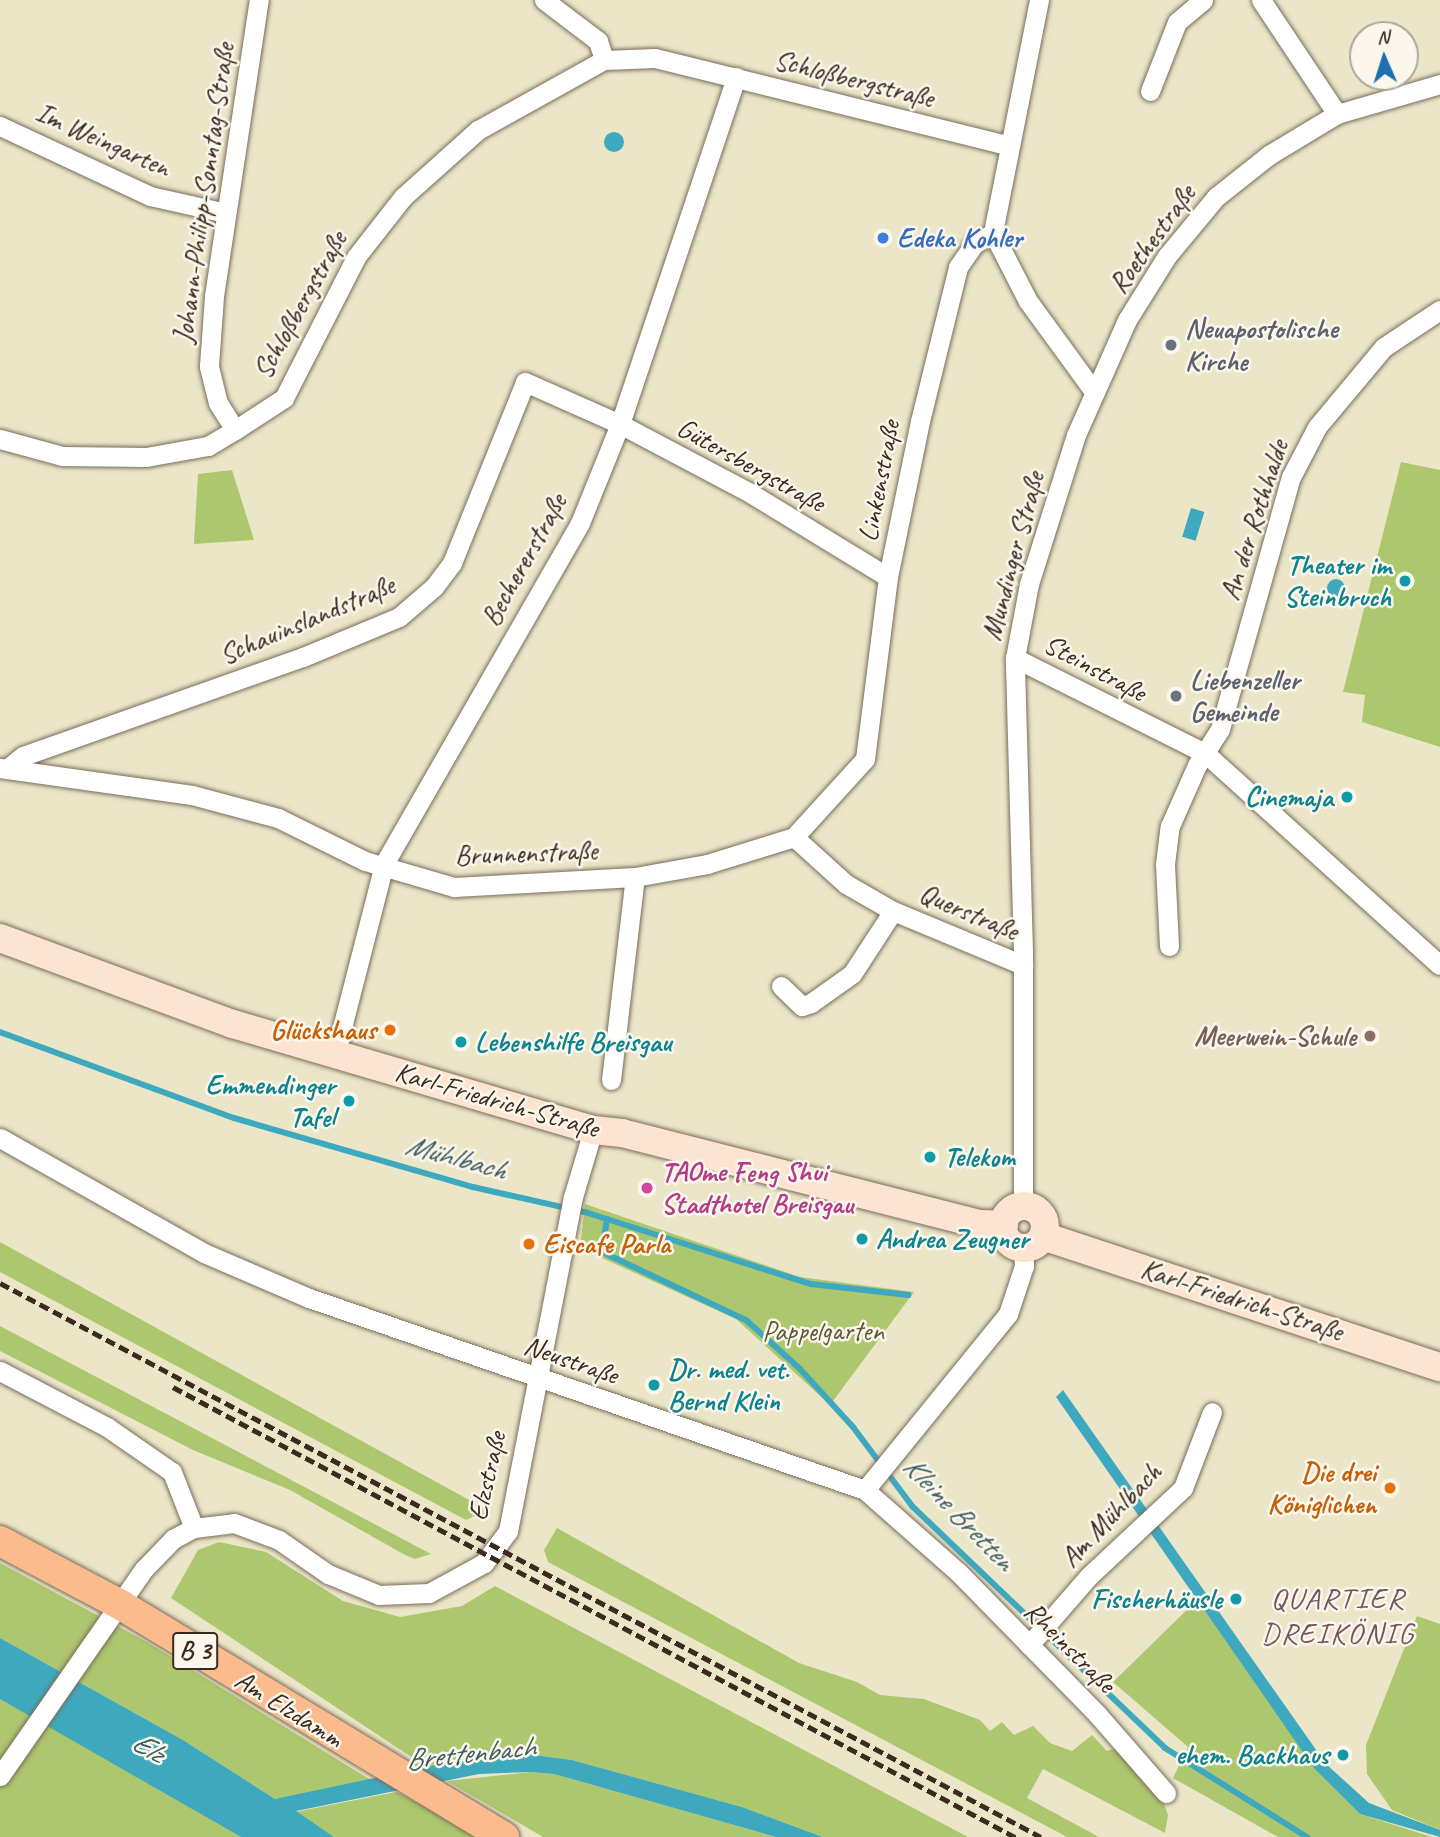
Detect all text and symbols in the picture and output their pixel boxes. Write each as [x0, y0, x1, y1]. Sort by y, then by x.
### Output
north arrow [1349, 21, 1419, 91]
text: N [1376, 25, 1390, 49]
street label: Johann-Philipp-Sonntag-Straße [166, 41, 242, 345]
street label: Schloßbergstraße [771, 43, 937, 115]
street label: Im Weingarten [31, 95, 175, 185]
street label: Roethestraße [1101, 178, 1203, 300]
place label: Edeka Kohler [897, 221, 1022, 255]
street label: Schloßbergstraße [246, 226, 354, 384]
marker: Edeka Kohler [875, 230, 891, 246]
place label: Neuapostolische Kirche [1185, 312, 1338, 378]
marker: Neuapostolische Kirche [1163, 337, 1179, 353]
street label: Gütersbergstraße [671, 411, 831, 519]
street label: Linkenstraße [851, 418, 907, 544]
street label: An der Rothhalde [1212, 436, 1296, 604]
street label: Mundinger Straße [974, 468, 1052, 644]
street label: Bechererstraße [474, 488, 574, 632]
place label: Theater im Steinbruch [1284, 548, 1391, 614]
street label: Schauinslandstraße [215, 568, 399, 672]
marker: Theater im Steinbruch [1397, 573, 1413, 589]
street label: Steinstraße [1038, 627, 1152, 709]
place label: Liebenzeller Gemeinde [1190, 663, 1300, 729]
marker: Liebenzeller Gemeinde [1168, 688, 1184, 704]
place label: Cinemaja [1245, 780, 1333, 814]
marker: Cinemaja [1339, 789, 1355, 805]
street label: Brunnenstraße [454, 834, 598, 872]
street label: Querstraße [914, 876, 1024, 948]
place label: Glückshaus [270, 1013, 376, 1047]
place label: Meerwein-Schule [1194, 1019, 1356, 1053]
marker: Glückshaus [382, 1022, 398, 1038]
place label: Lebenshilfe Breisgau [475, 1025, 671, 1059]
marker: Meerwein-Schule [1362, 1028, 1378, 1044]
marker: Lebenshilfe Breisgau [453, 1034, 469, 1050]
street label: Karl-Friedrich-Straße [391, 1055, 603, 1145]
place label: Emmendinger Tafel [206, 1068, 335, 1134]
marker: Emmendinger Tafel [341, 1093, 357, 1109]
water label: Mühlbach [402, 1126, 510, 1188]
place label: Telekom [944, 1140, 1015, 1174]
marker: Telekom [922, 1149, 938, 1165]
place label: TAOme Feng Shui Stadthotel Breisgau [661, 1155, 853, 1221]
marker: TAOme Feng Shui Stadthotel Breisgau [639, 1180, 655, 1196]
place label: Andrea Zeugner [876, 1222, 1028, 1256]
place label: Eiscafe Parla [543, 1227, 670, 1261]
marker: Andrea Zeugner [854, 1231, 870, 1247]
marker: Eiscafe Parla [521, 1236, 537, 1252]
street label: Karl-Friedrich-Straße [1137, 1252, 1347, 1348]
park label: Pappelgarten [762, 1314, 884, 1348]
street label: Neustraße [520, 1328, 622, 1392]
place label: Dr. med. vet. Bernd Klein [668, 1352, 789, 1418]
marker: Dr. med. vet. Bernd Klein [646, 1377, 662, 1393]
street label: Elzstraße [461, 1429, 513, 1523]
water label: Kleine Bretten [896, 1448, 1022, 1578]
place label: Die drei Königlichen [1268, 1455, 1376, 1521]
street label: Am Mühlbach [1053, 1456, 1169, 1574]
marker: Die drei Königlichen [1382, 1480, 1398, 1496]
district label: QUARTIER DREIKÖNIG [1263, 1580, 1413, 1650]
place label: Fischerhäusle [1091, 1582, 1222, 1616]
marker: Fischerhäusle [1228, 1591, 1244, 1607]
street label: Rheinstraße [1017, 1594, 1123, 1700]
road number: B 3 [170, 1628, 220, 1674]
street label: Am Elzdamm [229, 1663, 349, 1755]
water label: Elz [126, 1724, 170, 1770]
water label: Brettenbach [404, 1728, 536, 1778]
place label: ehem. Backhaus [1175, 1738, 1329, 1772]
marker: ehem. Backhaus [1335, 1747, 1351, 1763]

